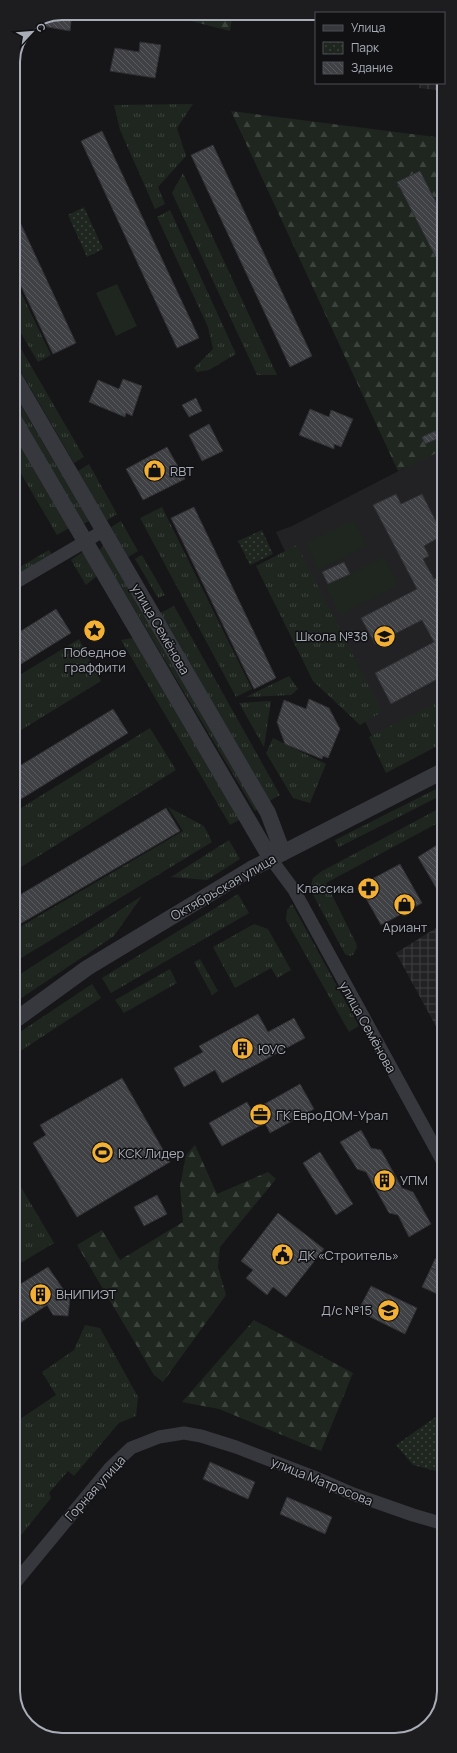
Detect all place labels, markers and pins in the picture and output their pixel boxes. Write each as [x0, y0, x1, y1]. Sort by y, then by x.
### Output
shop icon: RBT [141, 458, 167, 484]
place label: RBT [170, 462, 194, 480]
place icon: Победное граффити [82, 617, 108, 643]
school or university icon: Школа №38 [371, 623, 397, 649]
place label: Школа №38 [296, 627, 368, 645]
place label: Победное граффити [64, 643, 127, 676]
pharmacy icon: Классика [356, 875, 382, 901]
place label: Классика [297, 879, 354, 897]
shop icon: Ариант [392, 892, 418, 918]
place label: Ариант [383, 918, 428, 936]
building icon: ЮУС [229, 1036, 255, 1062]
place label: ЮУС [258, 1040, 286, 1058]
office icon: ГК ЕвроДОМ-Урал [248, 1102, 274, 1128]
place label: ГК ЕвроДОМ-Урал [276, 1106, 388, 1124]
sports icon: КСК Лидер [89, 1140, 115, 1166]
place label: КСК Лидер [118, 1144, 185, 1162]
building icon: УПМ [371, 1167, 397, 1193]
place label: УПМ [400, 1171, 428, 1189]
public building icon: ДК «Строитель» [270, 1242, 296, 1268]
place label: ДК «Строитель» [298, 1246, 399, 1264]
building icon: ВНИПИЭТ [27, 1281, 53, 1307]
place label: ВНИПИЭТ [56, 1285, 117, 1303]
school or university icon: Д/с №15 [375, 1297, 401, 1323]
place label: Д/с №15 [321, 1301, 372, 1319]

